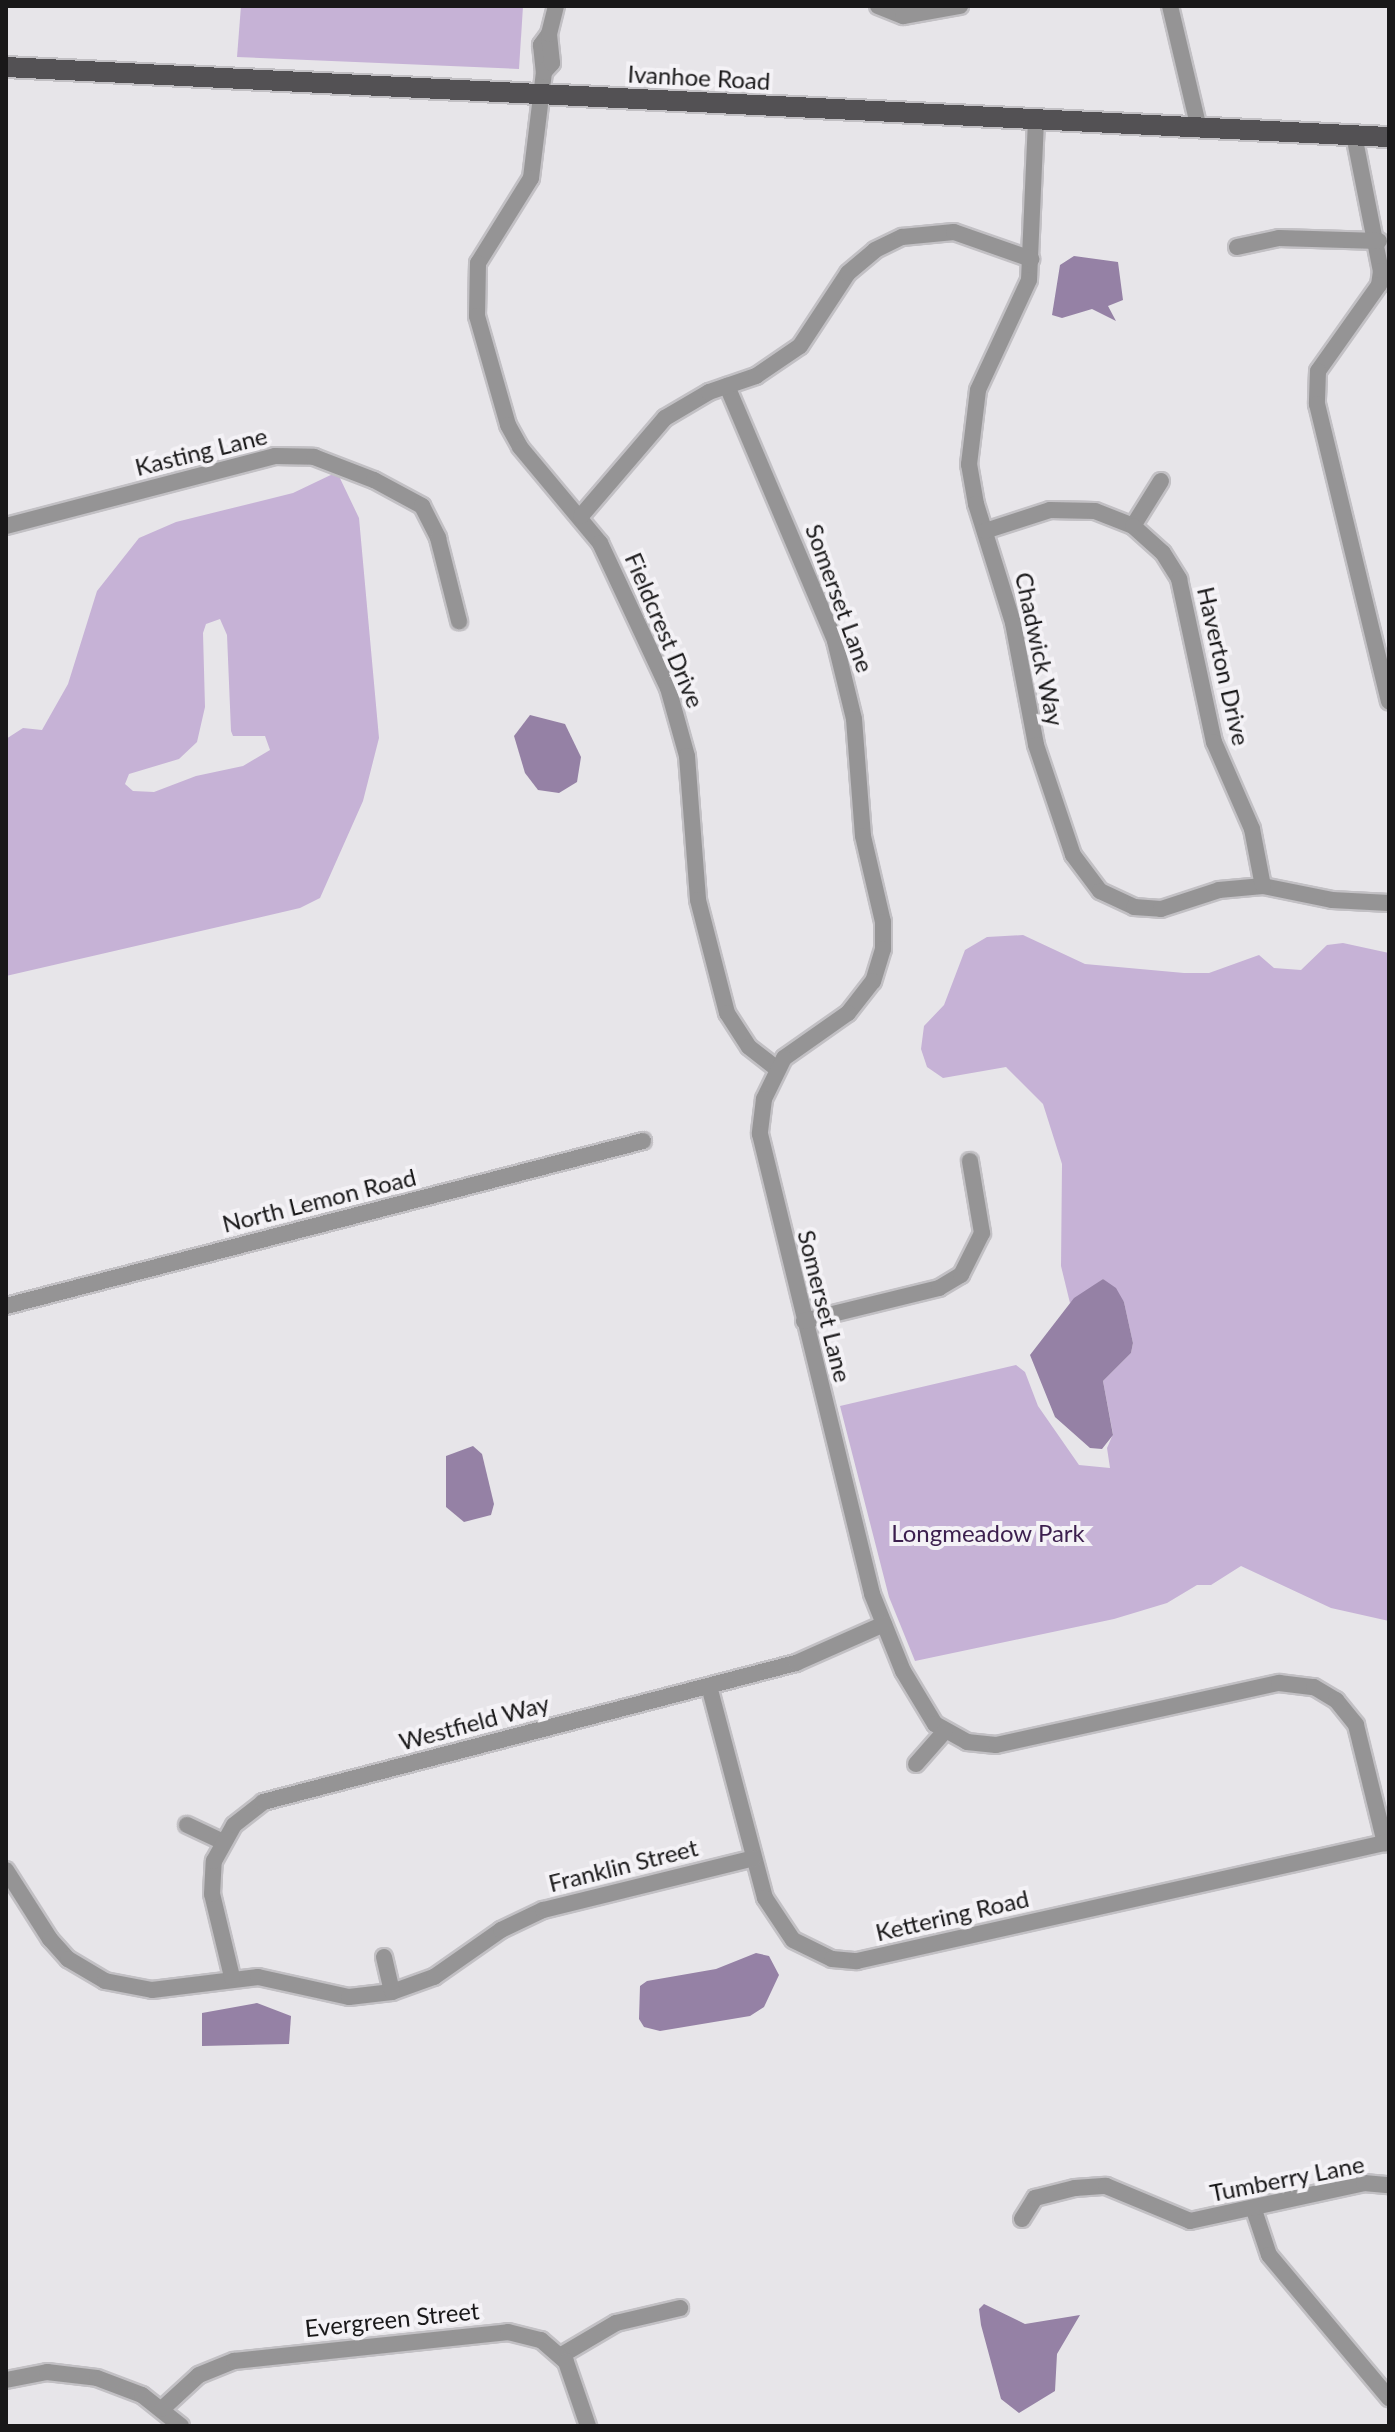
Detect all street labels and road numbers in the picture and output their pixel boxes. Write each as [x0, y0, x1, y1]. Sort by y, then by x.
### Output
street label: Ivanhoe Road [627, 59, 771, 95]
street label: Kasting Lane [132, 421, 270, 481]
street label: Somerset Lane [800, 520, 880, 676]
street label: Fieldcrest Drive [619, 548, 711, 712]
street label: Chadwick Way [1010, 569, 1070, 729]
street label: Haverton Drive [1192, 584, 1256, 748]
street label: North Lemon Road [219, 1162, 419, 1238]
street label: Somerset Lane [792, 1227, 858, 1385]
street label: Westfield Way [396, 1688, 552, 1756]
street label: Franklin Street [545, 1833, 701, 1897]
street label: Kettering Road [873, 1883, 1031, 1947]
street label: Tumberry Lane [1207, 2149, 1367, 2207]
street label: Evergreen Street [303, 2296, 481, 2342]

